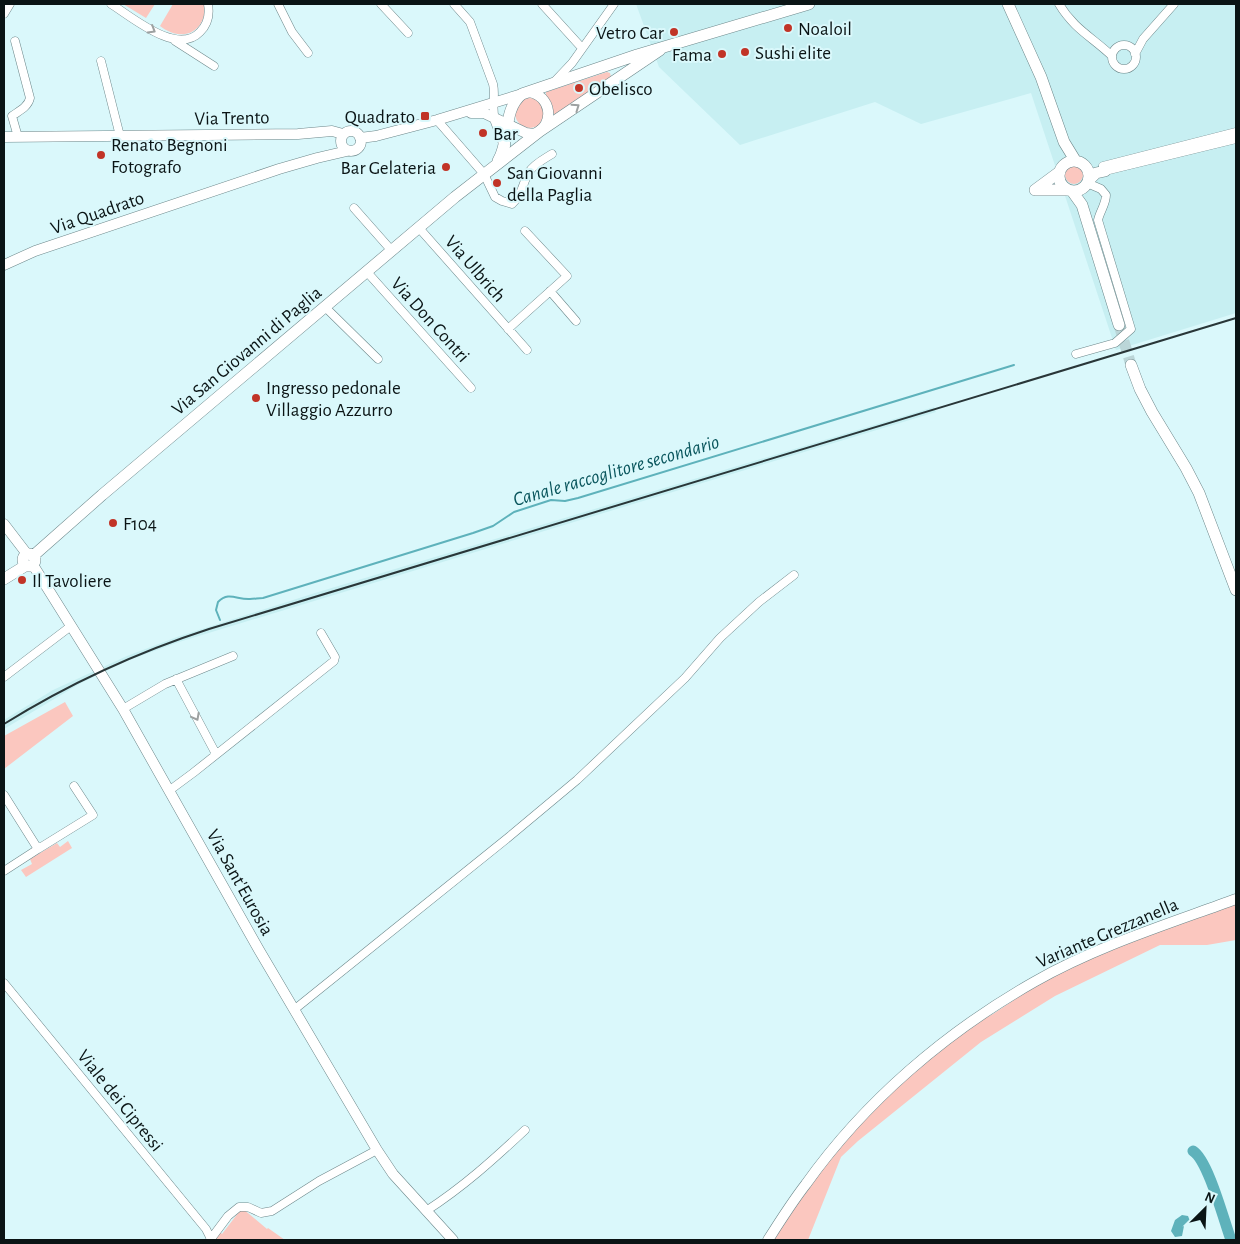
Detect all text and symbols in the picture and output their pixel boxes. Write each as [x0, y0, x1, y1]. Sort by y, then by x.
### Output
place label: Noaloil [798, 20, 852, 39]
marker: Noaloil [782, 22, 794, 34]
one-way arrow [147, 23, 156, 33]
place label: Vetro Car [596, 24, 664, 43]
marker: Vetro Car [668, 26, 680, 38]
place label: Sushi elite [755, 44, 831, 63]
place label: Fama [672, 46, 712, 65]
marker: Sushi elite [739, 46, 751, 58]
marker: Fama [716, 48, 728, 60]
place label: Obelisco [589, 80, 653, 99]
marker: Obelisco [573, 82, 585, 94]
one-way arrow [570, 104, 579, 113]
street label: Via Trento [194, 108, 270, 129]
place label: Quadrato [345, 108, 415, 127]
marker: Quadrato [419, 110, 431, 122]
place label: Bar [493, 125, 518, 144]
marker: Bar [477, 127, 489, 139]
place label: Renato Begnoni Fotografo [111, 136, 228, 177]
marker: Renato Begnoni Fotografo [95, 149, 107, 161]
place label: Bar Gelateria [341, 159, 436, 178]
marker: Bar Gelateria [440, 161, 452, 173]
place label: San Giovanni della Paglia [507, 164, 603, 205]
marker: San Giovanni della Paglia [491, 177, 503, 189]
street label: Via Quadrato [48, 189, 147, 238]
street label: Via Ulbrich [441, 232, 509, 306]
street label: Via Don Contri [387, 274, 473, 366]
street label: Via San Giovanni di Paglia [168, 283, 326, 419]
place label: Ingresso pedonale Villaggio Azzurro [266, 379, 401, 420]
marker: Ingresso pedonale Villaggio Azzurro [250, 392, 262, 404]
water label: Canale raccoglitore secondario [511, 432, 722, 510]
place label: F104 [123, 515, 157, 534]
marker: F104 [107, 517, 119, 529]
place label: Il Tavoliere [32, 572, 112, 591]
marker: Il Tavoliere [16, 574, 28, 586]
one-way arrow [190, 712, 200, 721]
street label: Via Sant'Eurosia [203, 827, 277, 939]
street label: Variante Grezzanella [1034, 895, 1181, 972]
street label: Viale dei Cipressi [73, 1047, 166, 1155]
north arrow [1180, 1184, 1230, 1234]
text: N [1203, 1190, 1217, 1206]

